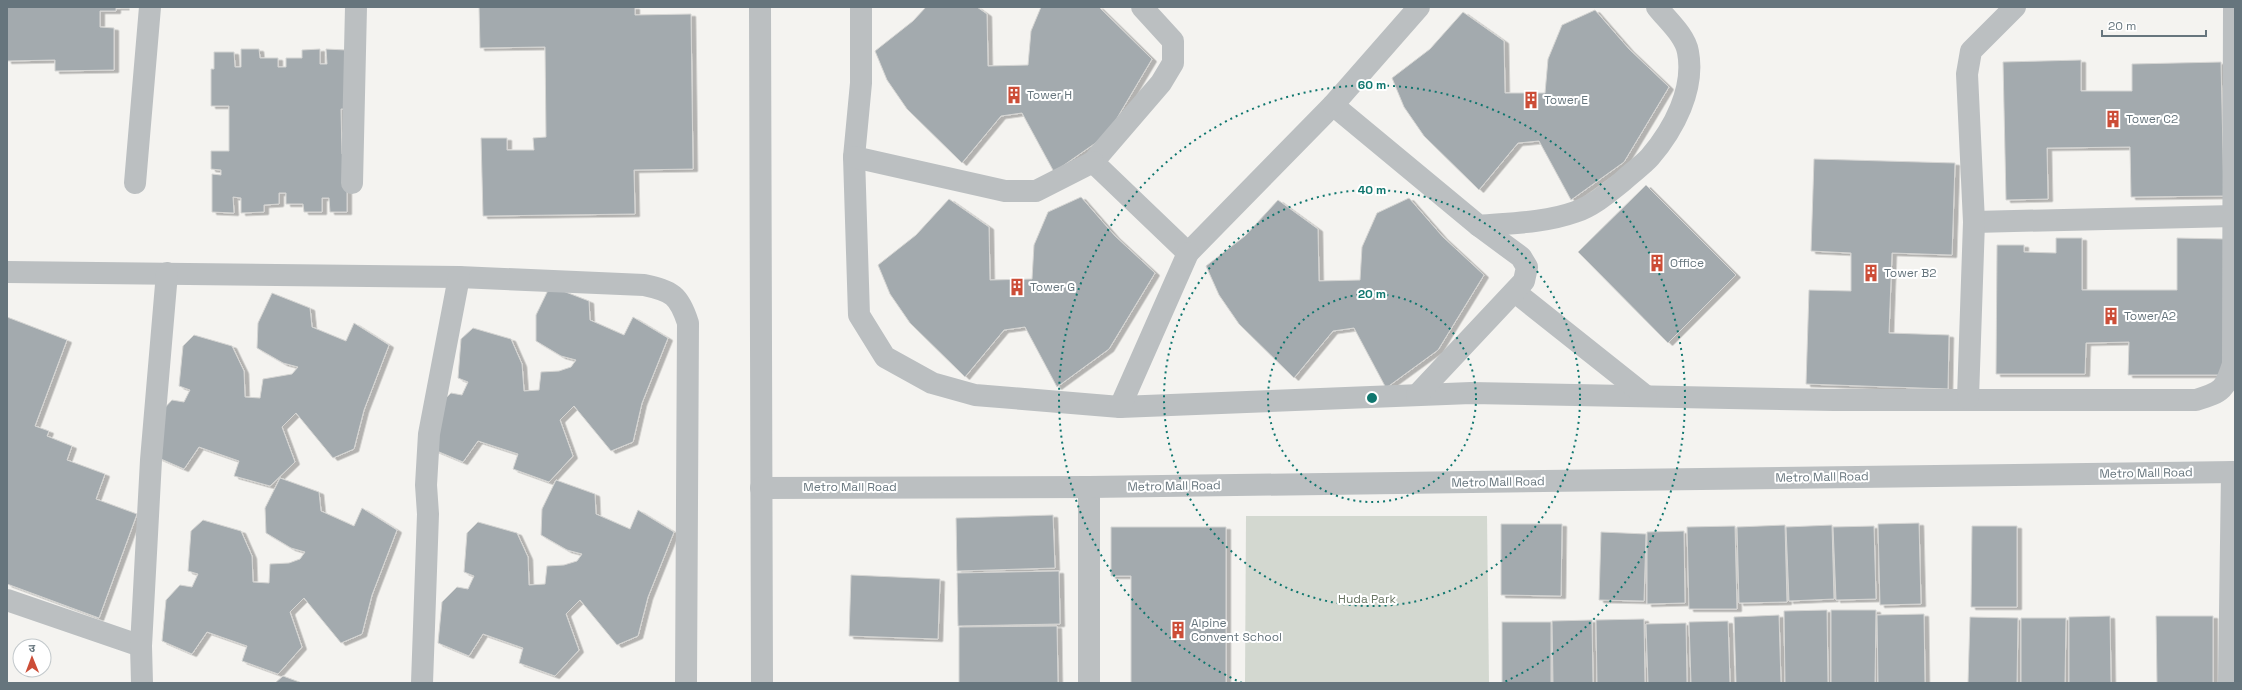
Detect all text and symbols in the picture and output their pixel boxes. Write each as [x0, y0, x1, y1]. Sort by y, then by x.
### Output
scale bar [2102, 12, 2206, 38]
text: 20 m [2108, 18, 2136, 34]
text: 60 m [1358, 77, 1386, 93]
building icon: Tower H [1004, 85, 1024, 105]
place label: Tower H [1027, 87, 1072, 103]
building icon: Tower E [1521, 90, 1541, 110]
place label: Tower E [1544, 92, 1588, 108]
building icon: Tower C2 [2103, 109, 2123, 129]
place label: Tower C2 [2126, 111, 2178, 127]
text: 40 m [1358, 182, 1386, 198]
building icon: Office [1647, 253, 1667, 273]
place label: Office [1670, 255, 1704, 271]
building icon: Tower B2 [1861, 263, 1881, 283]
place label: Tower B2 [1884, 265, 1937, 281]
building icon: Tower G [1007, 277, 1027, 297]
place label: Tower G [1030, 279, 1075, 295]
text: 20 m [1358, 286, 1386, 302]
building icon: Tower A2 [2101, 306, 2121, 326]
place label: Tower A2 [2124, 308, 2176, 324]
centre of rings [1365, 391, 1379, 405]
street label: Metro Mall Road [2099, 464, 2193, 482]
street label: Metro Mall Road [1775, 468, 1869, 486]
street label: Metro Mall Road [1451, 473, 1545, 491]
street label: Metro Mall Road [1127, 477, 1221, 495]
street label: Metro Mall Road [803, 479, 897, 495]
park label: Huda Park [1338, 591, 1396, 607]
place label: Alpine Convent School [1191, 615, 1282, 645]
building icon: Alpine Convent School [1168, 620, 1188, 640]
north arrow [12, 638, 52, 678]
text: उ [28, 641, 36, 655]

